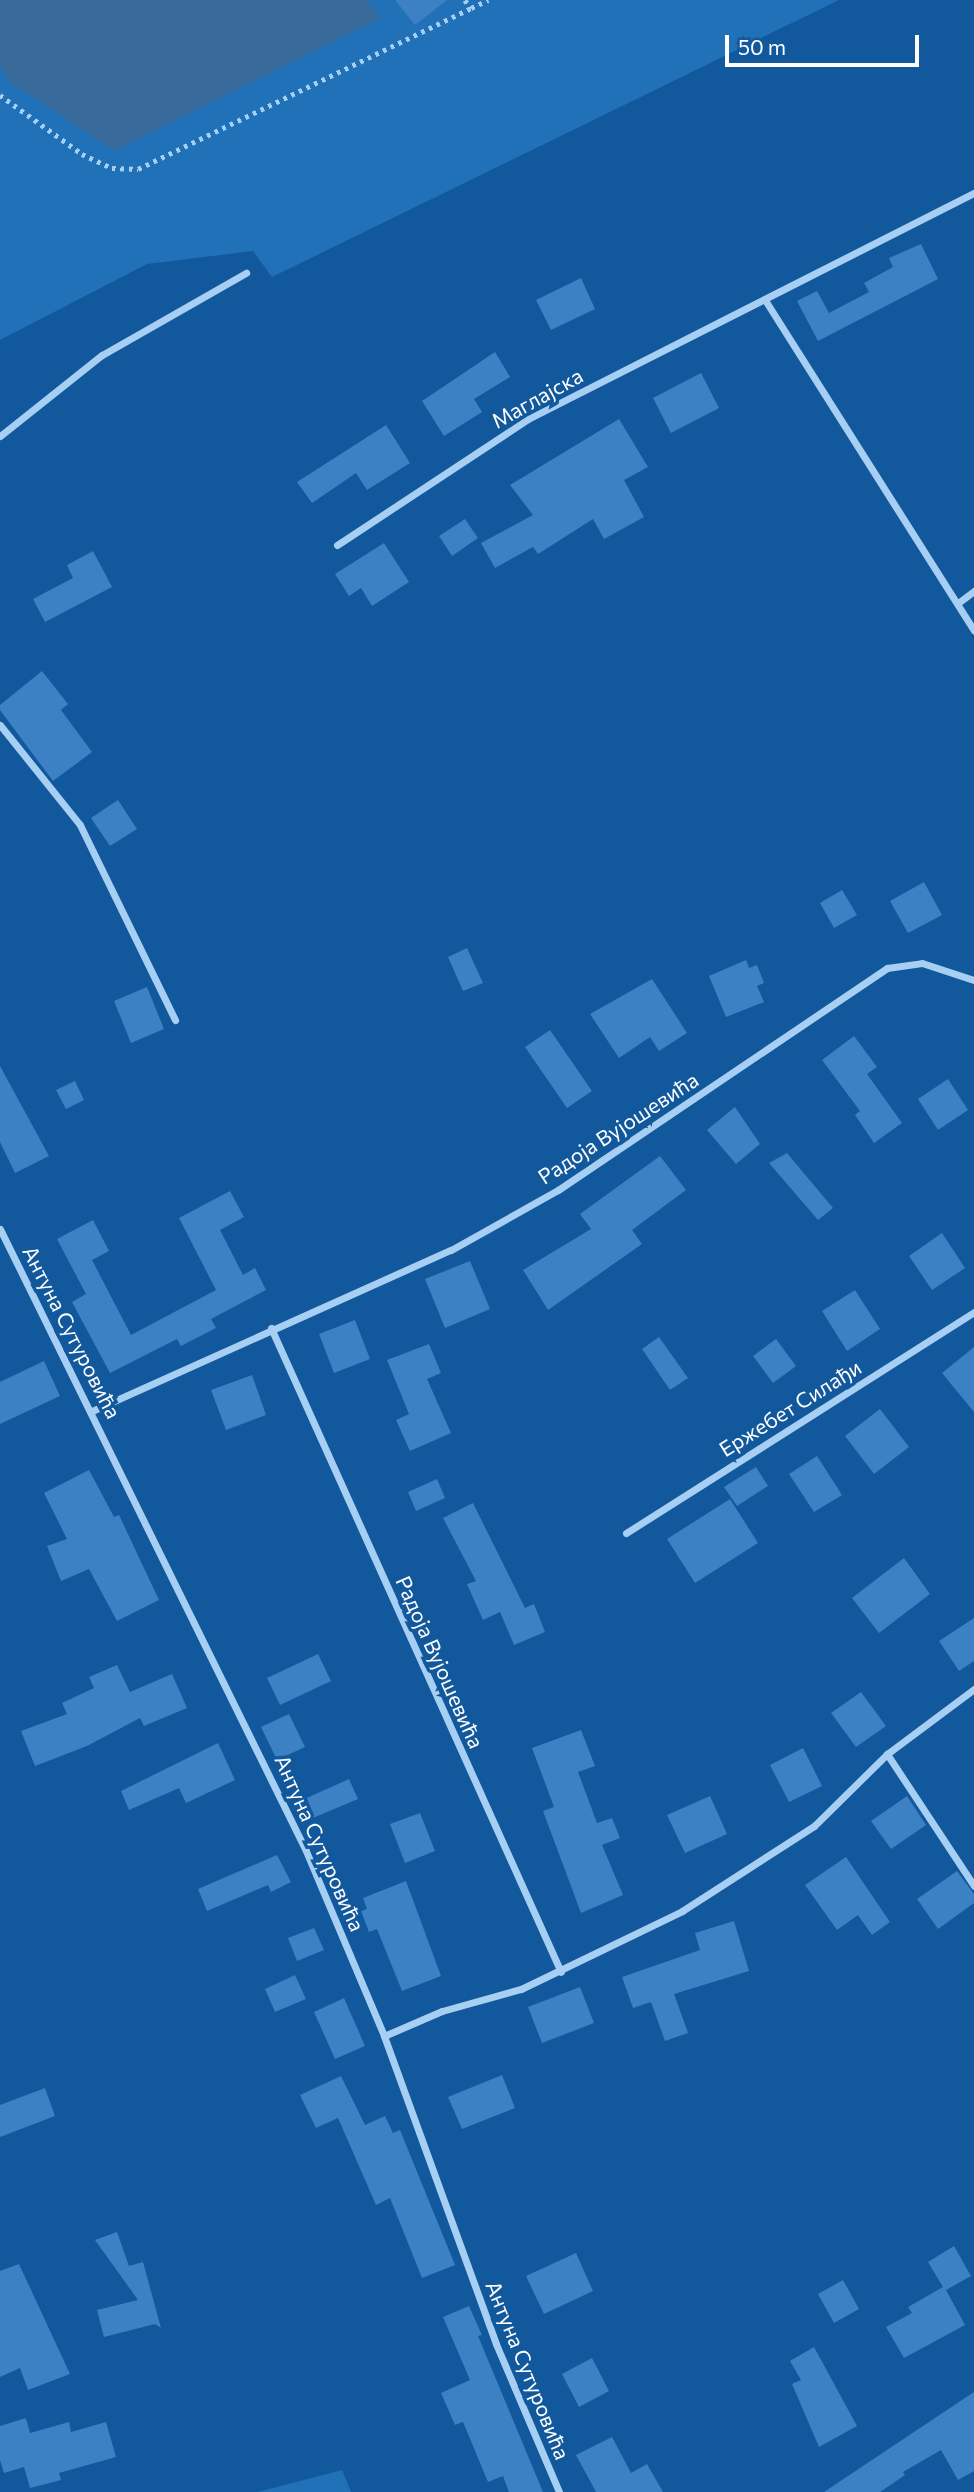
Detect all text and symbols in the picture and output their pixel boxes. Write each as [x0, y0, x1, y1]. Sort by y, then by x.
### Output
scale bar [729, 21, 923, 65]
text: 50 m [738, 34, 786, 59]
street label: Маглајска [487, 363, 587, 433]
street label: Радоја Вујошевића [533, 1067, 703, 1189]
street label: Антуна Сутуровића [18, 1241, 126, 1423]
street label: Ержебет Силађи [714, 1354, 866, 1462]
street label: Радоја Вујошевића [391, 1572, 489, 1752]
street label: Антуна Сутуровића [270, 1751, 370, 1935]
street label: Антуна Сутуровића [481, 2277, 575, 2463]

